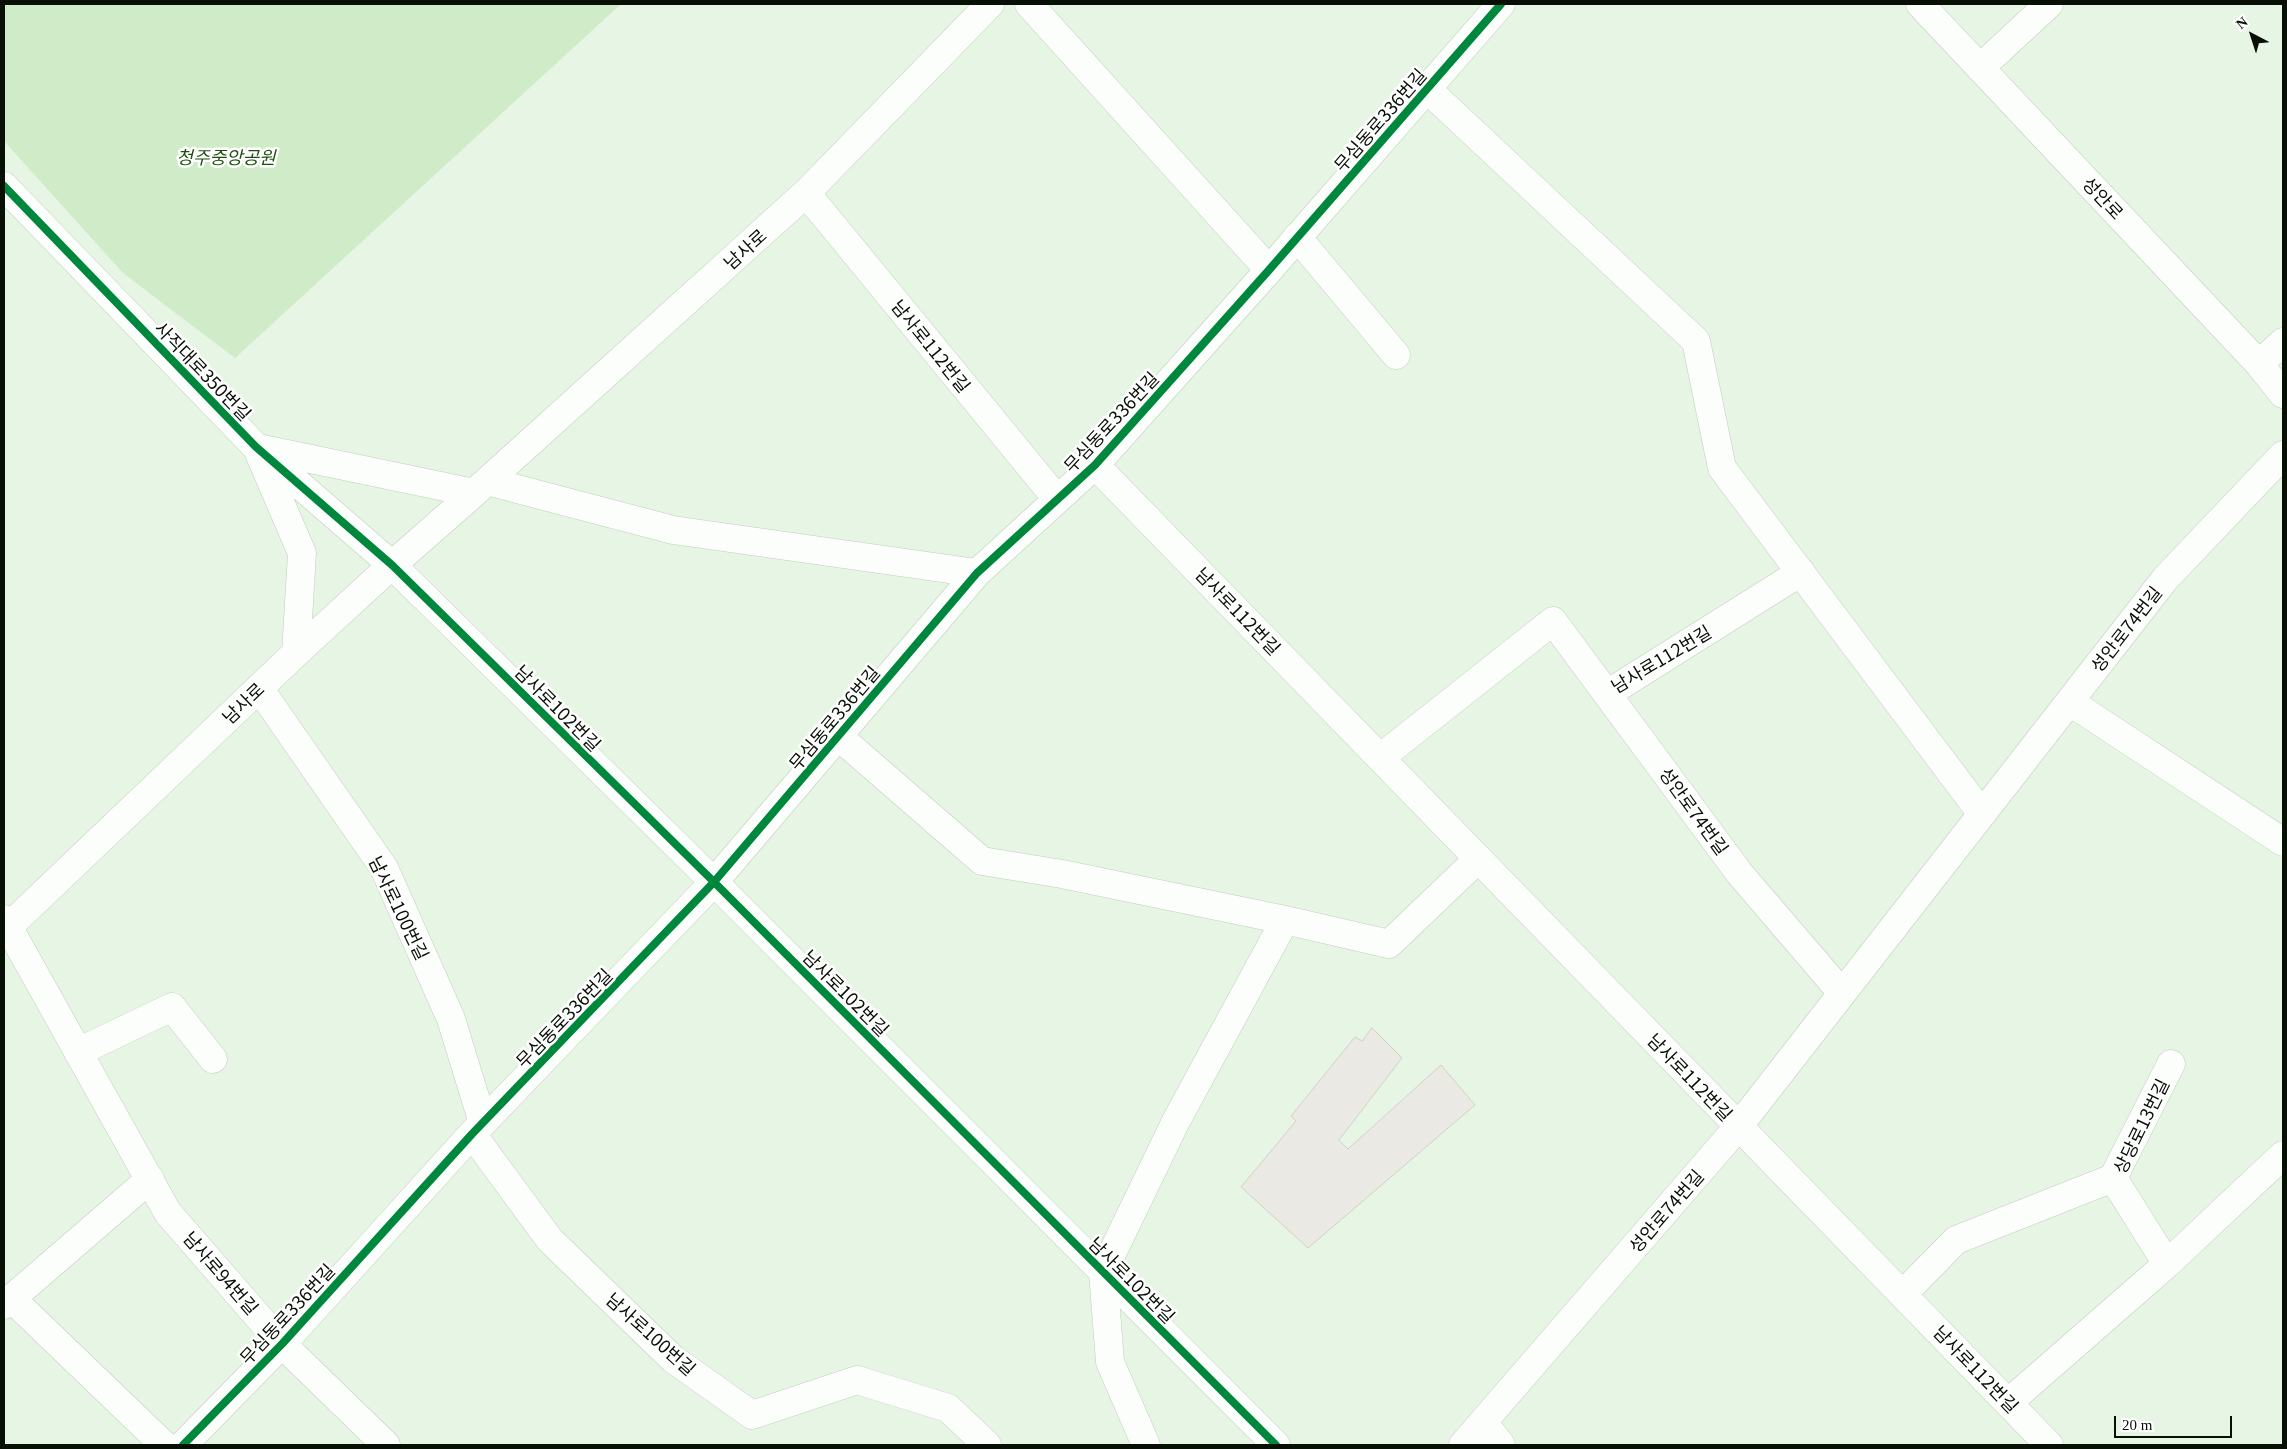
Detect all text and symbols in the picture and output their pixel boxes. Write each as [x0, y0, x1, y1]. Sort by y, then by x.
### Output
north arrow [2227, 10, 2277, 60]
text: N [2233, 14, 2251, 32]
street label: 무심동로336번길 [1329, 64, 1431, 176]
park label: 청주중앙공원 [176, 146, 276, 168]
street label: 성안로 [2078, 172, 2128, 224]
street label: 남사로 [719, 224, 771, 274]
street label: 남사로112번길 [887, 295, 975, 397]
street label: 사직대로350번길 [150, 317, 256, 425]
street label: 무심동로336번길 [1059, 367, 1163, 477]
street label: 남사로112번길 [1191, 563, 1285, 659]
street label: 성안로74번길 [2086, 582, 2166, 676]
street label: 남사로112번길 [1607, 621, 1715, 697]
street label: 남사로102번길 [510, 660, 606, 756]
street label: 무심동로336번길 [784, 662, 884, 774]
street label: 남사로 [218, 678, 268, 728]
street label: 성안로74번길 [1655, 763, 1733, 859]
street label: 남사로100번길 [365, 853, 433, 963]
street label: 남사로102번길 [798, 945, 894, 1041]
street label: 무심동로336번길 [511, 964, 617, 1072]
street label: 남사로112번길 [1643, 1029, 1737, 1125]
street label: 상당로13번길 [2109, 1075, 2173, 1177]
street label: 성안로74번길 [1624, 1165, 1708, 1257]
street label: 남사로94번길 [179, 1227, 263, 1319]
street label: 남사로102번길 [1084, 1232, 1180, 1328]
street label: 무심동로336번길 [235, 1259, 339, 1369]
street label: 남사로100번길 [602, 1288, 700, 1380]
street label: 남사로112번길 [1929, 1321, 2023, 1417]
scale bar [2117, 1406, 2234, 1438]
text: 20 m [2122, 1417, 2152, 1433]

